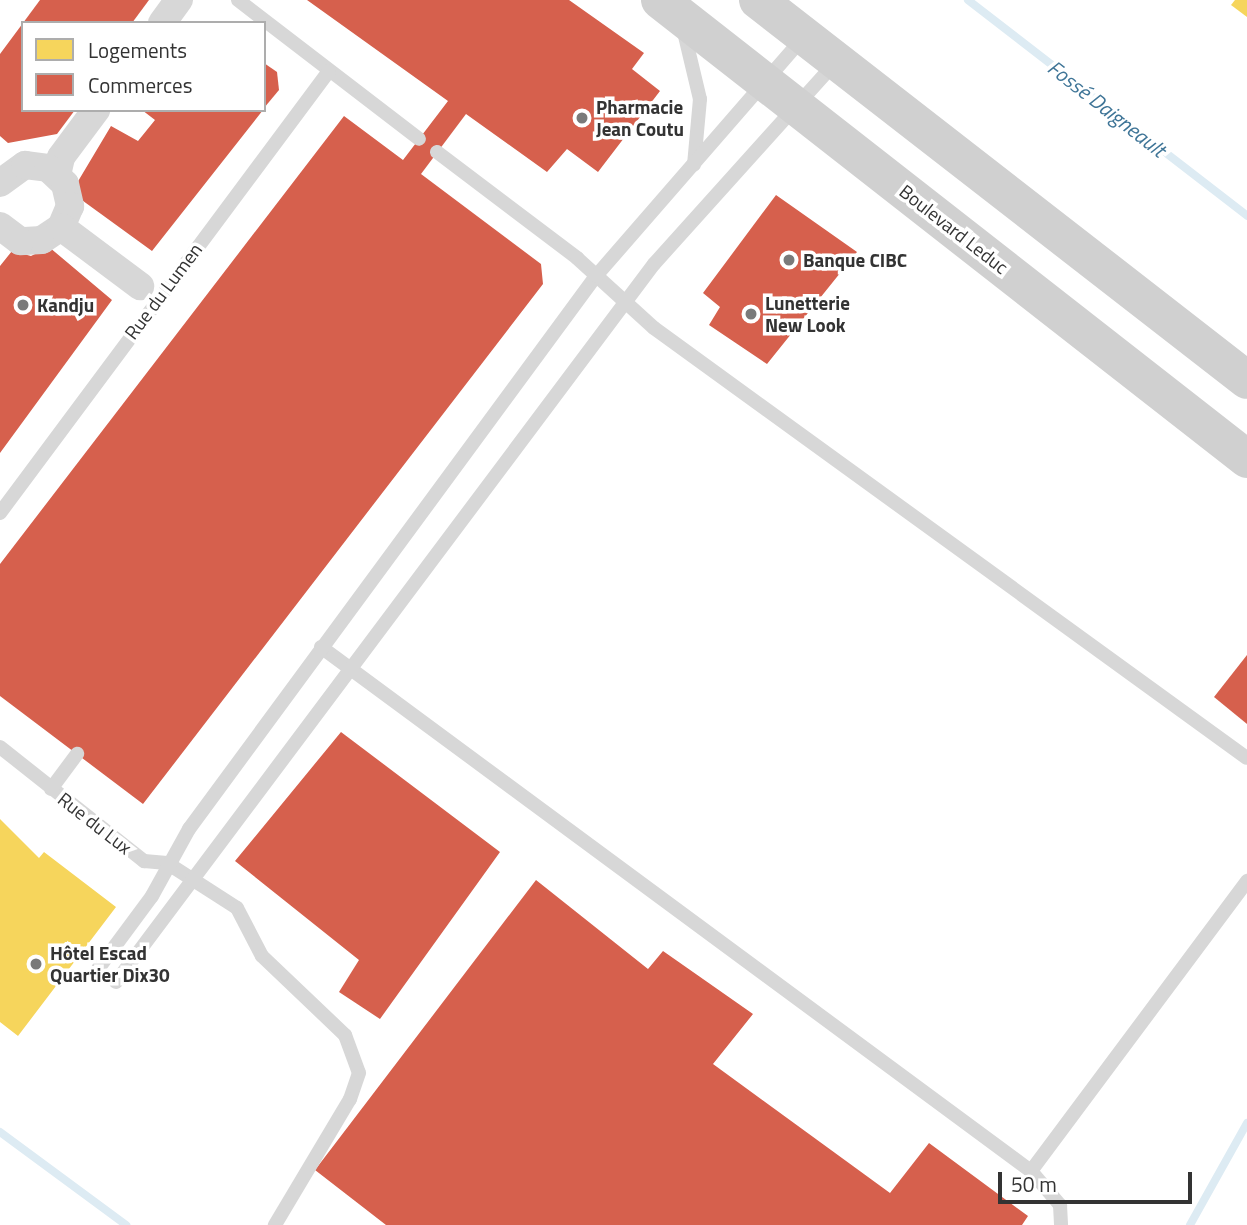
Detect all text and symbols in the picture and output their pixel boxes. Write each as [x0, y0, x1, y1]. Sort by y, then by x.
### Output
legend [21, 21, 266, 112]
text: Logements [88, 34, 187, 66]
water label: Fossé Daigneault [1043, 54, 1171, 162]
text: Commerces [88, 69, 192, 101]
place label: Pharmacie Jean Coutu [596, 96, 684, 140]
marker: Pharmacie Jean Coutu [574, 110, 590, 126]
street label: Boulevard Leduc [895, 179, 1013, 279]
street label: Rue du Lumen [119, 238, 207, 344]
place label: Banque CIBC [803, 249, 907, 271]
marker: Banque CIBC [781, 252, 797, 268]
place label: Lunetterie New Look [765, 292, 850, 336]
place label: Kandju [37, 294, 94, 316]
marker: Kandju [15, 297, 31, 313]
marker: Lunetterie New Look [743, 306, 759, 322]
street label: Rue du Lux [54, 787, 136, 859]
place label: Hôtel Escad Quartier Dix30 [50, 942, 170, 986]
marker: Hôtel Escad Quartier Dix30 [28, 956, 44, 972]
scale bar [1002, 1158, 1196, 1202]
text: 50 m [1011, 1168, 1057, 1200]

